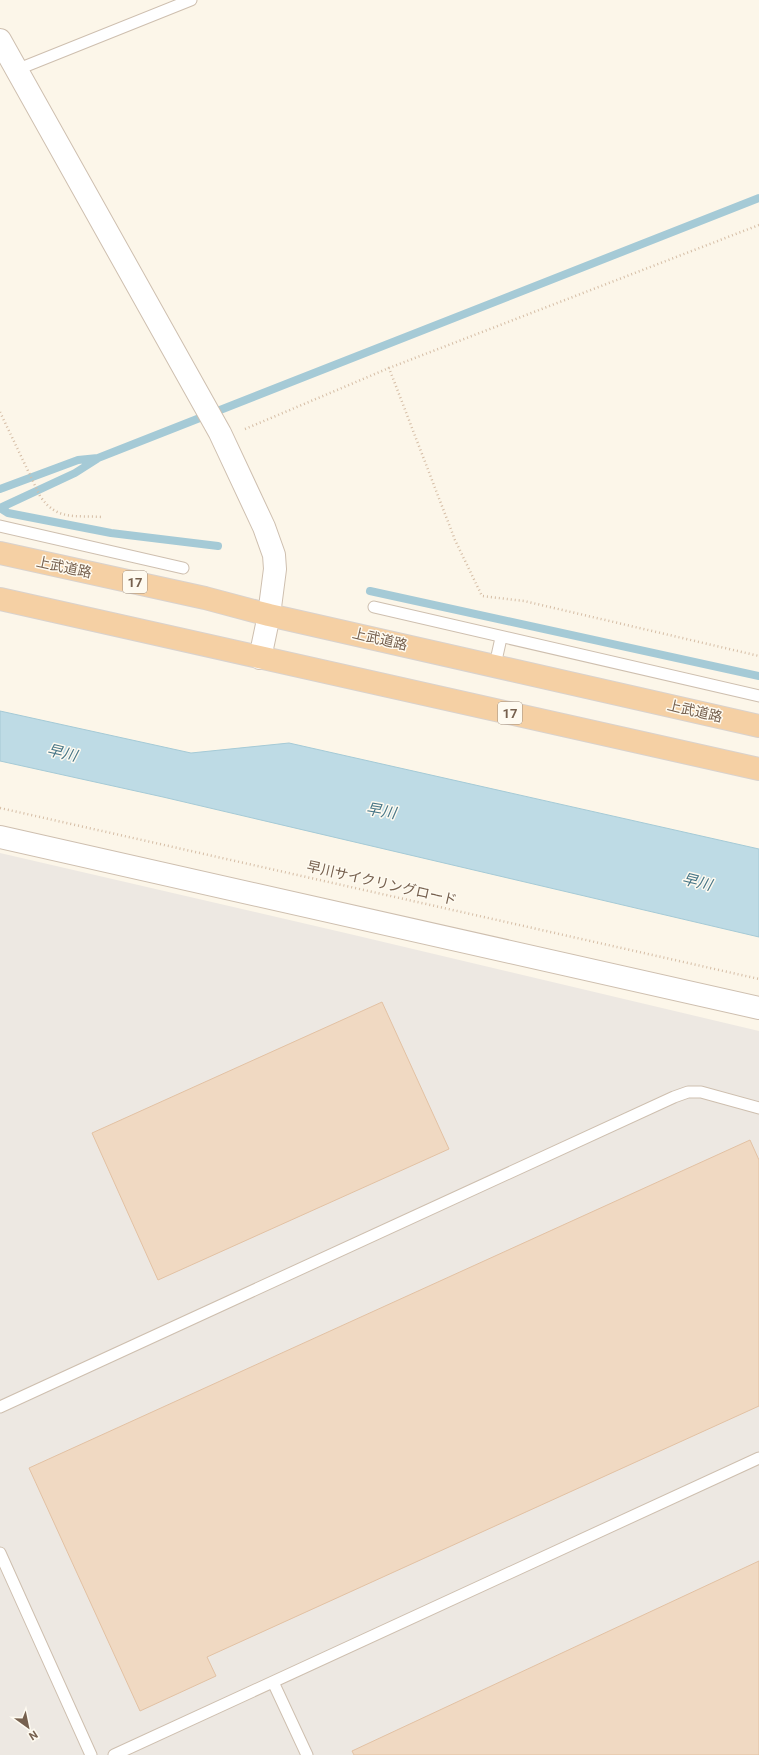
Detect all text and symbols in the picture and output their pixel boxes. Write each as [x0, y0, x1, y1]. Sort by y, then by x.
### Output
street label: 上武道路 [35, 553, 93, 581]
road number: 17 [123, 571, 147, 593]
street label: 上武道路 [351, 625, 409, 653]
street label: 上武道路 [666, 697, 724, 725]
road number: 17 [498, 702, 522, 724]
water label: 早川 [45, 741, 81, 766]
water label: 早川 [365, 800, 399, 823]
street label: 早川サイクリングロード [305, 858, 459, 908]
water label: 早川 [680, 870, 716, 895]
north arrow [8, 1707, 48, 1747]
text: N [26, 1727, 40, 1743]

